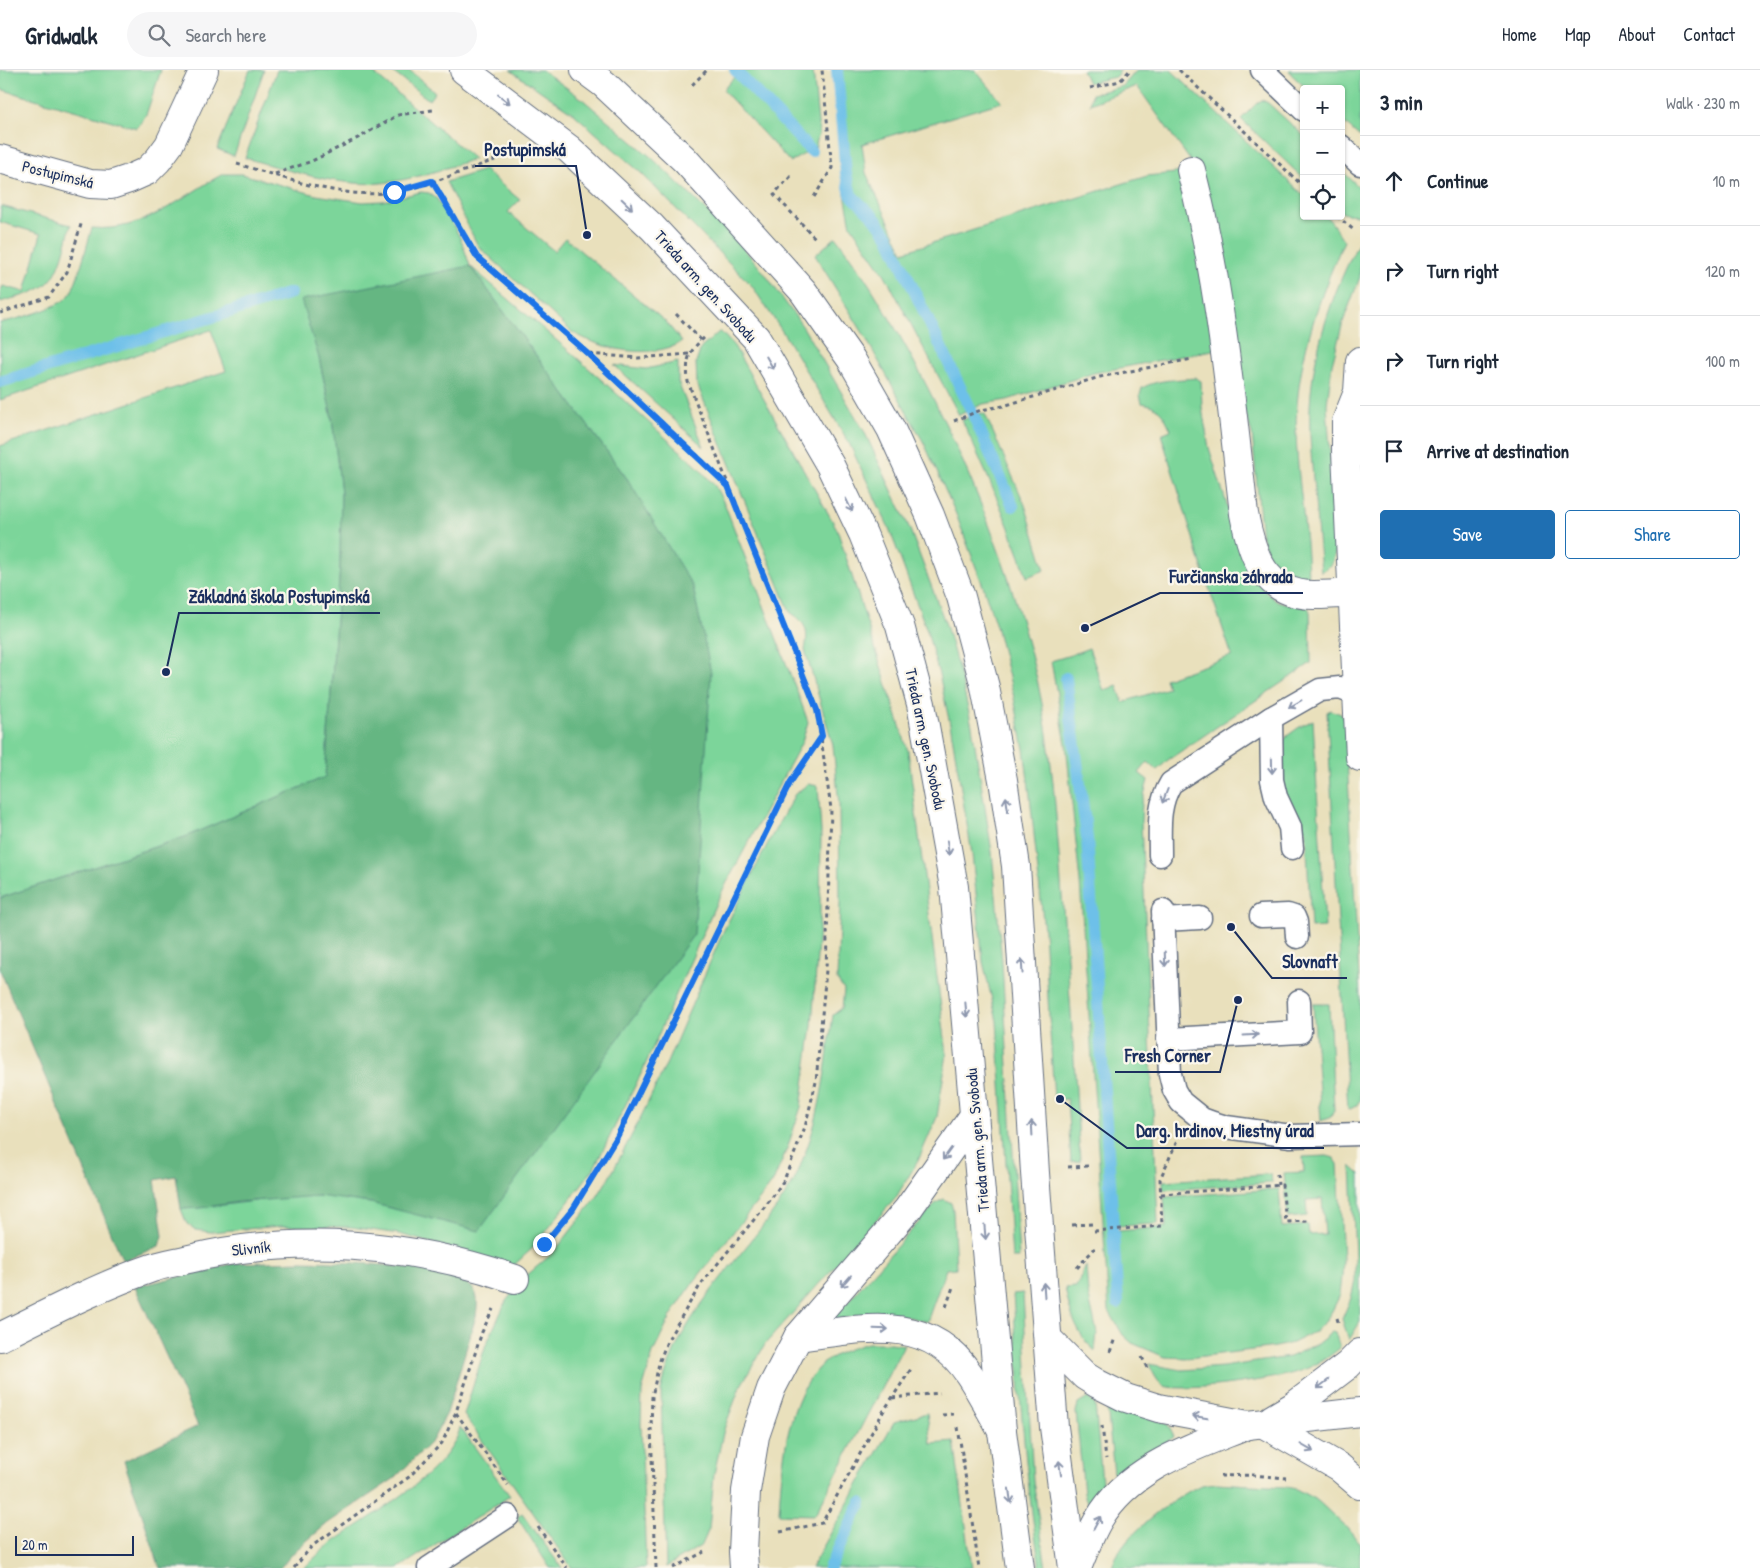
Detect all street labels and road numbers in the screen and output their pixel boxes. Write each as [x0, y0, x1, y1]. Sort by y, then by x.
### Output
street label: Postupimská [20, 155, 96, 193]
street label: Trieda arm. gen. Svobodu [650, 225, 763, 347]
street label: Trieda arm. gen. Svobodu [900, 666, 952, 812]
street label: Trieda arm. gen. Svobodu [960, 1067, 994, 1213]
street label: Slivník [230, 1235, 272, 1261]

